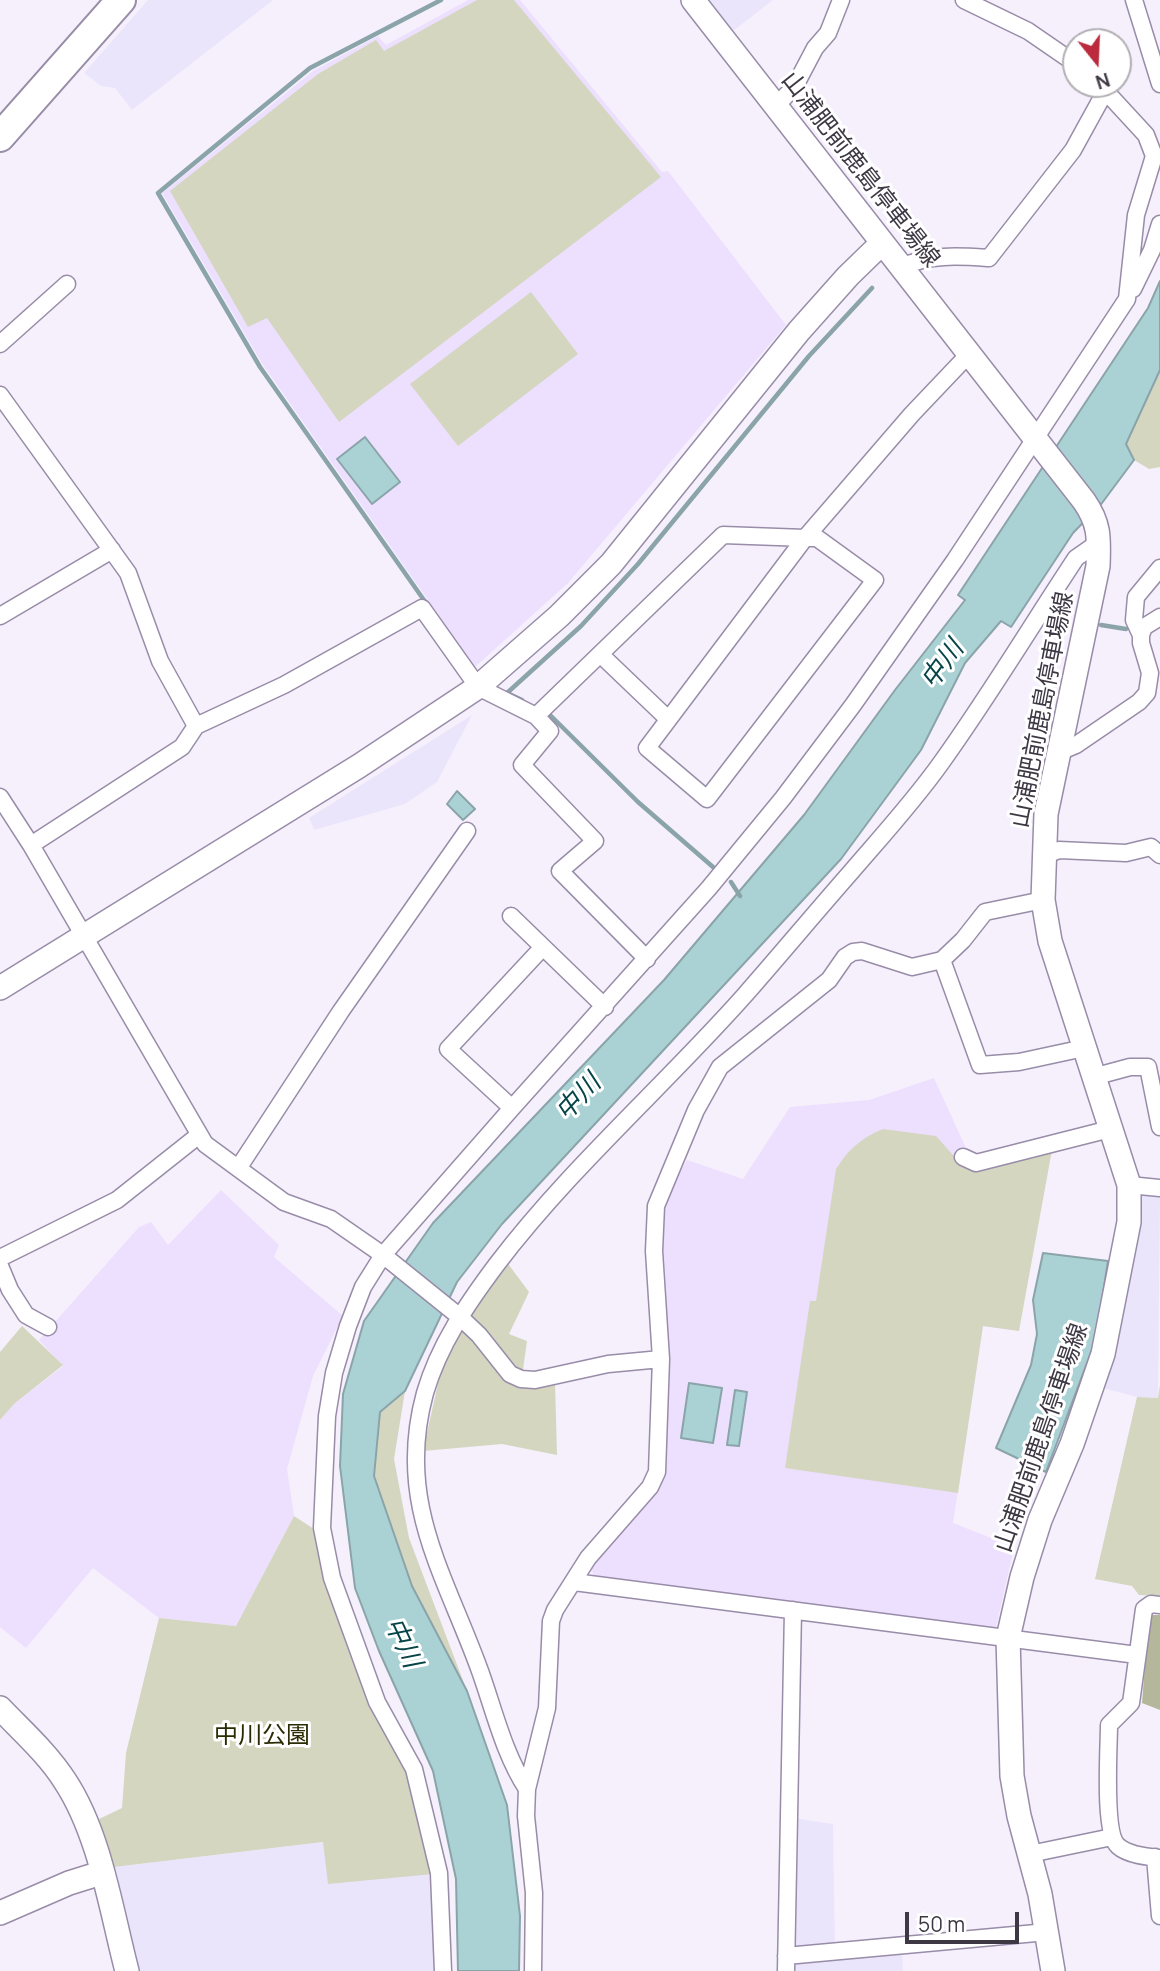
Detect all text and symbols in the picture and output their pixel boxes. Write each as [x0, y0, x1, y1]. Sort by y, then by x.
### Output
north arrow [1062, 28, 1132, 98]
street label: 山浦肥前鹿島停車場線 [775, 67, 945, 273]
text: N [1092, 67, 1113, 96]
street label: 山浦肥前鹿島停車場線 [1006, 589, 1080, 831]
water label: 中川 [915, 635, 971, 695]
water label: 中川 [550, 1068, 608, 1128]
street label: 山浦肥前鹿島停車場線 [989, 1320, 1095, 1556]
water label: 中川 [377, 1613, 427, 1673]
park label: 中川公園 [214, 1722, 310, 1750]
scale bar [908, 1898, 1022, 1942]
text: 50 m [918, 1910, 965, 1938]

